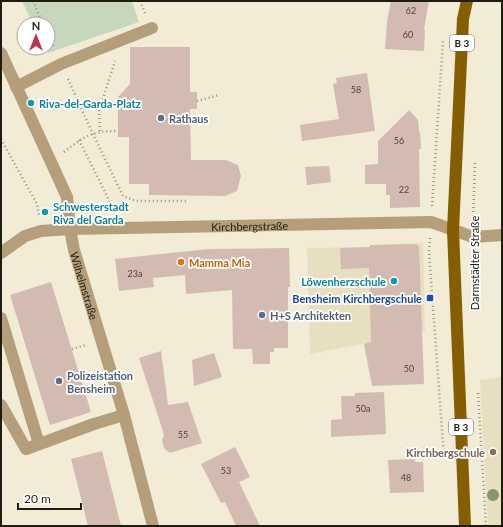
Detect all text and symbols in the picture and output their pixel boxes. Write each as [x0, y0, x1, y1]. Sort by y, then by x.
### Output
house number: 62 [406, 5, 416, 16]
north arrow [16, 16, 56, 56]
text: N [32, 19, 40, 32]
house number: 60 [403, 29, 413, 40]
road number: B 3 [450, 35, 474, 51]
house number: 58 [351, 84, 361, 95]
place label: Riva-del-Garda-Platz [39, 97, 141, 110]
marker: Riva-del-Garda-Platz [26, 98, 36, 108]
place label: Rathaus [169, 112, 209, 125]
marker: Rathaus [156, 113, 166, 123]
house number: 56 [394, 135, 404, 146]
house number: 22 [399, 184, 409, 195]
place label: Schwesterstadt Riva del Garda [53, 200, 130, 226]
marker: Schwesterstadt Riva del Garda [40, 207, 50, 217]
street label: Darmstädter Straße [468, 215, 481, 310]
street label: Kirchbergstraße [211, 218, 289, 233]
street label: Wilhelmstraße [68, 250, 101, 321]
place label: Mamma Mia [189, 256, 250, 269]
marker: Mamma Mia [176, 257, 186, 267]
house number: 23a [128, 268, 142, 279]
place label: Löwenherzschule [301, 275, 386, 288]
marker: Löwenherzschule [389, 276, 399, 286]
place label: Bensheim Kirchbergschule [292, 292, 422, 305]
marker: Bensheim Kirchbergschule [425, 293, 435, 303]
place label: H+S Architekten [270, 309, 351, 322]
marker: H+S Architekten [257, 310, 267, 320]
house number: 50 [404, 363, 414, 374]
place label: Polizeistation Bensheim [67, 369, 133, 395]
marker: Polizeistation Bensheim [54, 376, 64, 386]
house number: 50a [356, 403, 370, 414]
road number: B 3 [449, 419, 473, 435]
house number: 55 [178, 429, 188, 440]
place label: Kirchbergschule [406, 446, 485, 459]
marker: Kirchbergschule [488, 447, 498, 457]
house number: 53 [221, 465, 231, 476]
house number: 48 [401, 472, 411, 483]
scale bar [18, 485, 81, 511]
text: 20 m [24, 491, 51, 506]

